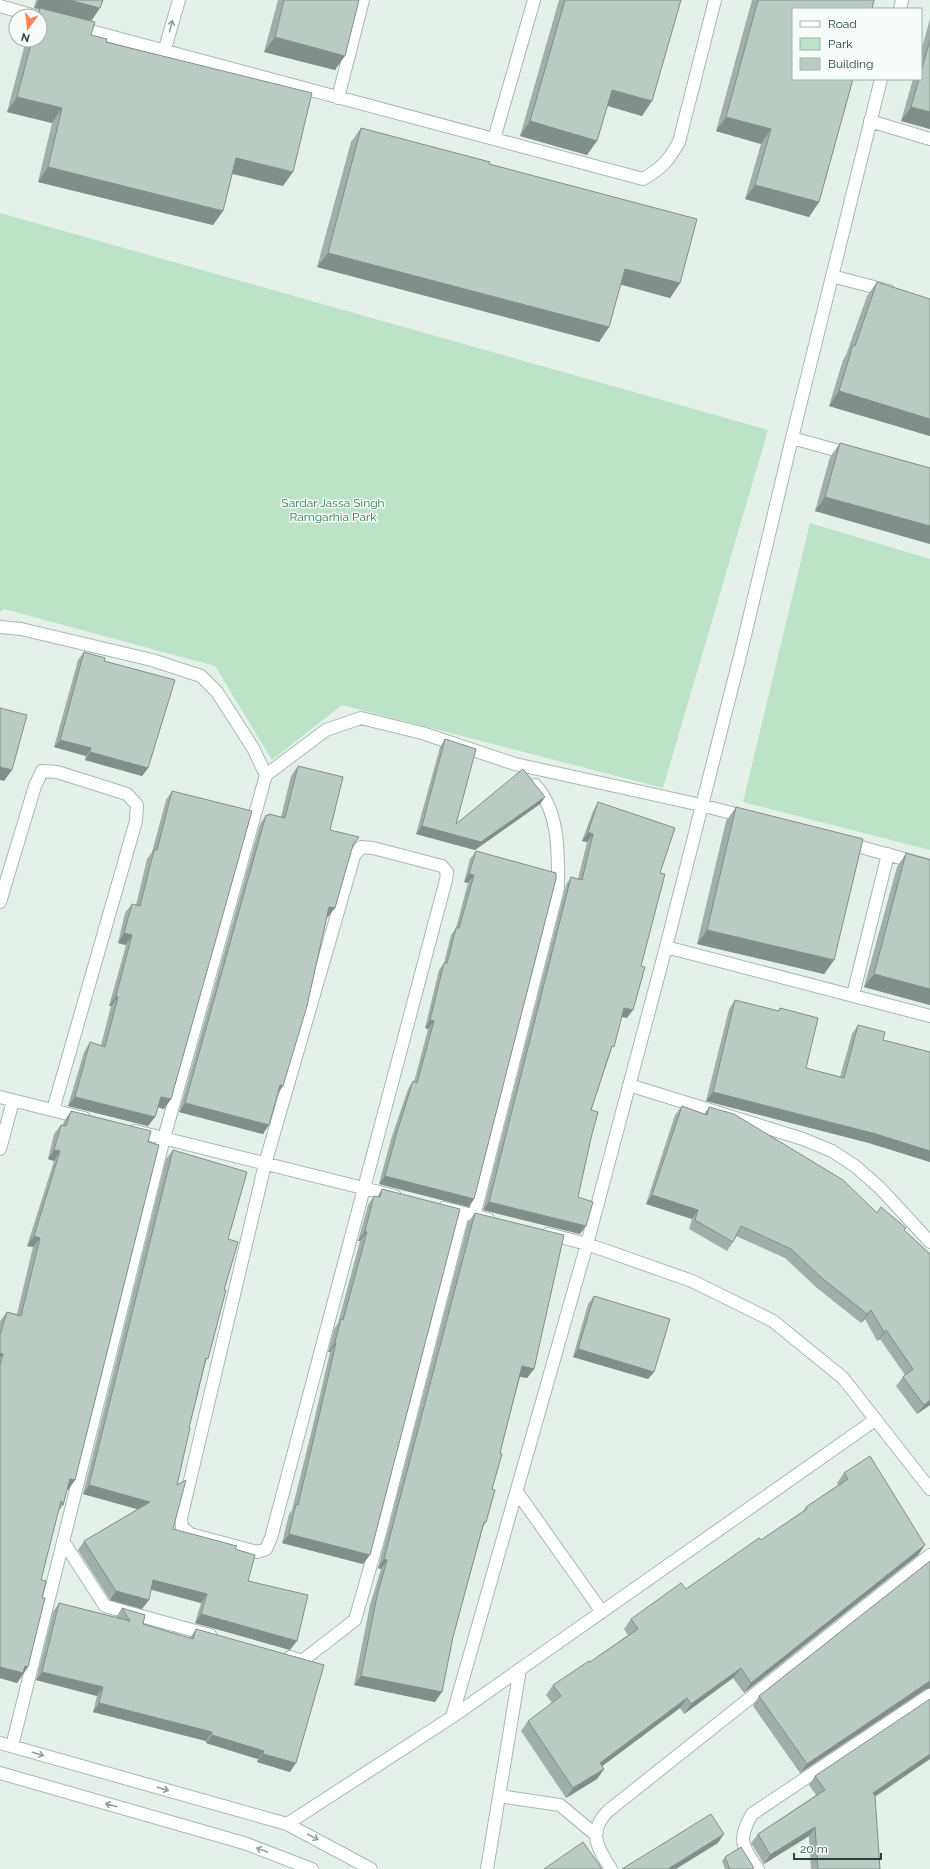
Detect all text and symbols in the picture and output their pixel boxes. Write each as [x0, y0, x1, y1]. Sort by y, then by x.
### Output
north arrow [8, 8, 48, 48]
legend [792, 8, 922, 80]
text: Road [828, 17, 857, 31]
one-way arrow [168, 20, 176, 33]
text: N [20, 30, 31, 45]
text: Park [828, 37, 853, 51]
text: Building [828, 57, 874, 71]
park label: Sardar Jassa Singh Ramgarhia Park [281, 496, 385, 524]
one-way arrow [31, 1751, 44, 1758]
one-way arrow [156, 1786, 169, 1793]
one-way arrow [105, 1801, 118, 1808]
one-way arrow [306, 1834, 318, 1841]
scale bar [794, 1835, 881, 1861]
text: 20 m [800, 1842, 828, 1856]
one-way arrow [257, 1846, 269, 1854]

